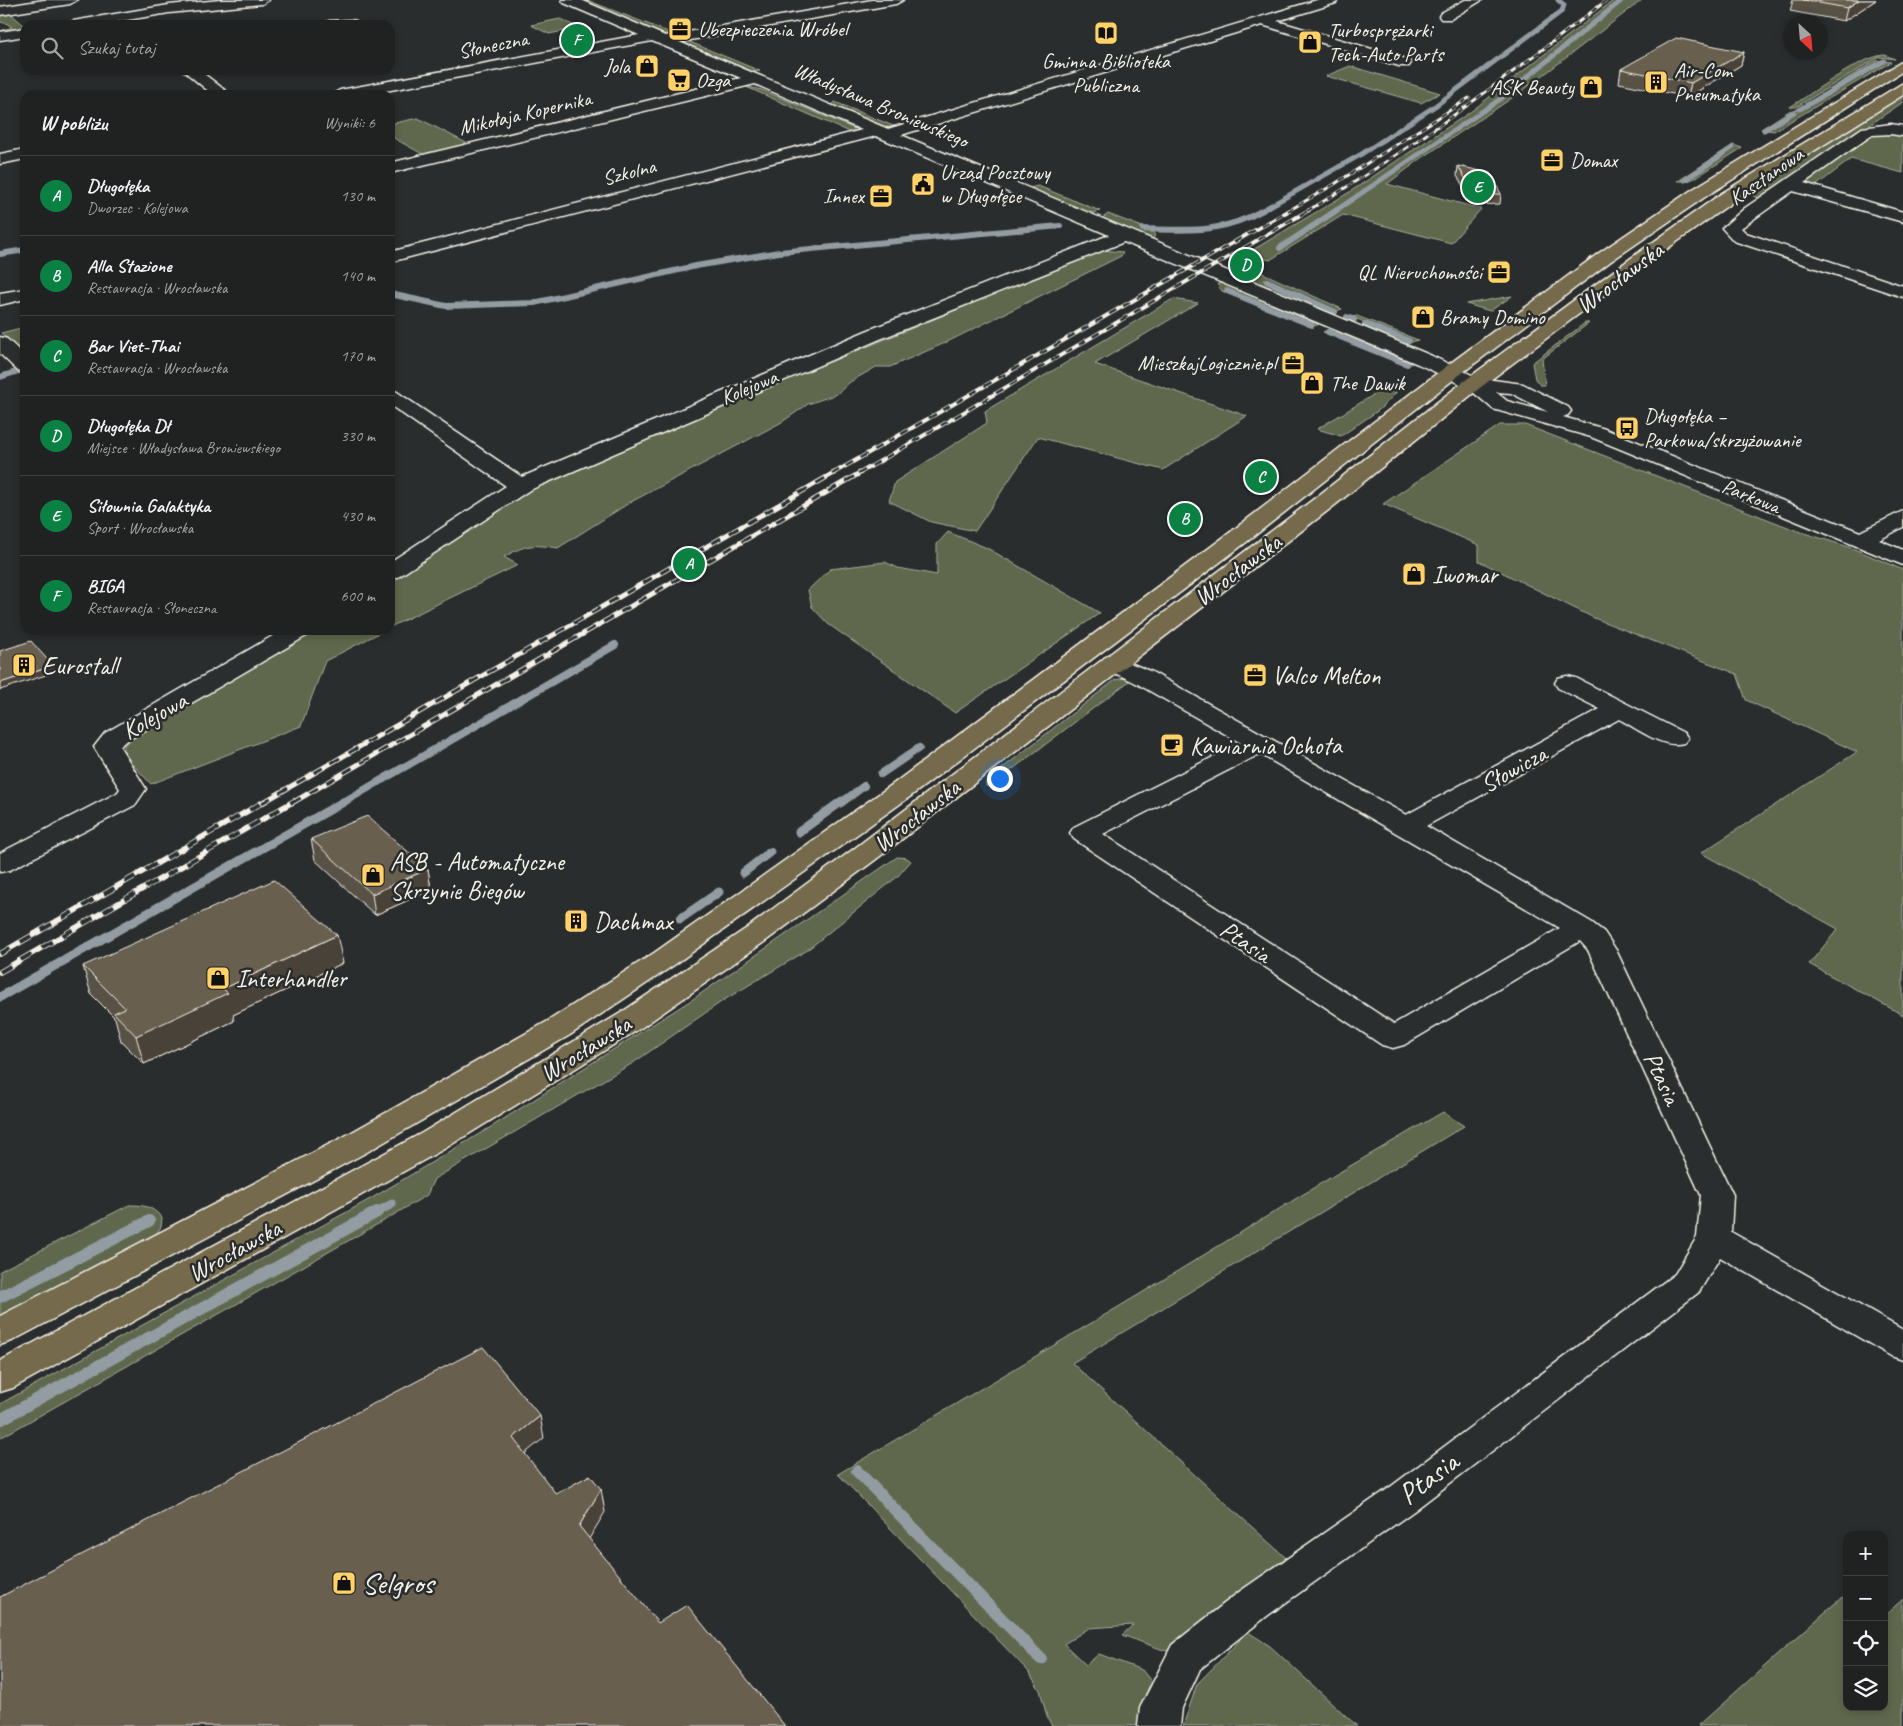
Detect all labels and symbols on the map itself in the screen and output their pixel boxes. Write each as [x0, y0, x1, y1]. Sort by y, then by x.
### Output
north arrow [1783, 15, 1828, 60]
office icon: Ubezpieczenia Wróbel [667, 16, 693, 42]
place label: Ubezpieczenia Wróbel [698, 16, 851, 42]
place label: Turbosprężarki Tech-Auto Parts [1328, 17, 1445, 67]
library icon: Gminna Biblioteka Publiczna [1093, 20, 1119, 46]
pin: F [561, 21, 593, 59]
street label: Słoneczna [456, 25, 533, 65]
shop icon: Turbosprężarki Tech-Auto Parts [1297, 29, 1323, 55]
place label: Gminna Biblioteka Publiczna [1042, 48, 1172, 98]
place label: Jola [603, 53, 632, 79]
shop icon: Jola [634, 53, 660, 79]
street label: Władysława Broniewskiego [790, 56, 975, 155]
place label: Air-Com Pneumatyka [1674, 57, 1762, 107]
supermarket icon: Ozga [666, 67, 692, 93]
place label: Ozga [696, 67, 732, 93]
building icon: Air-Com Pneumatyka [1643, 69, 1669, 95]
place label: ASK Beauty [1490, 74, 1576, 100]
shop icon: ASK Beauty [1578, 74, 1604, 100]
street label: Mikołaja Kopernika [456, 85, 596, 141]
street label: Kasztanowa [1724, 140, 1810, 211]
office icon: Domax [1539, 147, 1565, 173]
place label: Domax [1570, 147, 1619, 173]
street label: Szkolna [600, 153, 660, 191]
place label: Urząd Pocztowy w Długołęce [940, 159, 1052, 209]
pin: E [1462, 168, 1494, 206]
public building icon: Urząd Pocztowy w Długołęce [910, 171, 936, 197]
place label: Innex [823, 183, 866, 209]
office icon: Innex [868, 183, 894, 209]
street label: Wrocławska [1569, 233, 1671, 321]
pin: D [1230, 246, 1262, 284]
place label: QL Nieruchomości [1357, 259, 1485, 285]
office icon: QL Nieruchomości [1486, 259, 1512, 285]
shop icon: Bramy Domino [1410, 304, 1436, 330]
place label: Bramy Domino [1440, 304, 1546, 330]
place label: MieszkajLogicznie.pl [1138, 350, 1279, 376]
office icon: MieszkajLogicznie.pl [1280, 350, 1306, 376]
street label: Kolejowa [717, 363, 783, 410]
shop icon: The Dawik [1299, 370, 1325, 396]
place label: The Dawik [1330, 370, 1406, 396]
place label: Długołęka – Parkowa/skrzyżowanie [1644, 403, 1803, 453]
bus stop icon: Długołęka – Parkowa/skrzyżowanie [1614, 415, 1640, 441]
pin: C [1245, 458, 1277, 496]
street label: Parkowa [1718, 473, 1786, 520]
pin: B [1169, 500, 1201, 538]
street label: Wrocławska [1187, 525, 1289, 613]
pin: A [673, 545, 705, 583]
place label: Iwomar [1432, 559, 1499, 591]
shop icon: Iwomar [1401, 561, 1427, 587]
place label: Eurostall [42, 650, 123, 682]
building icon: Eurostall [11, 652, 37, 678]
place label: Valco Melton [1272, 660, 1381, 692]
office icon: Valco Melton [1242, 662, 1268, 688]
street label: Kolejowa [116, 683, 195, 747]
place label: Kawiarnia Ochota [1190, 730, 1344, 762]
cafe icon: Kawiarnia Ochota [1159, 732, 1185, 758]
street label: Słowicza [1475, 736, 1555, 800]
your location [987, 766, 1013, 792]
street label: Wrocławska [867, 771, 968, 860]
place label: ASB - Automatyczne Skrzynie Biegów [390, 846, 566, 907]
shop icon: ASB - Automatyczne Skrzynie Biegów [360, 862, 386, 888]
place label: Dachmax [594, 906, 675, 938]
building icon: Dachmax [563, 908, 589, 934]
street label: Ptasia [1214, 913, 1279, 972]
place label: Interhandler [236, 963, 348, 995]
shop icon: Interhandler [205, 965, 231, 991]
street label: Wrocławska [534, 1007, 639, 1089]
street label: Ptasia [1636, 1047, 1689, 1112]
street label: Wrocławska [182, 1211, 288, 1289]
street label: Ptasia [1390, 1441, 1468, 1513]
place label: Selgros [362, 1564, 436, 1602]
shop icon: Selgros [331, 1570, 357, 1596]

